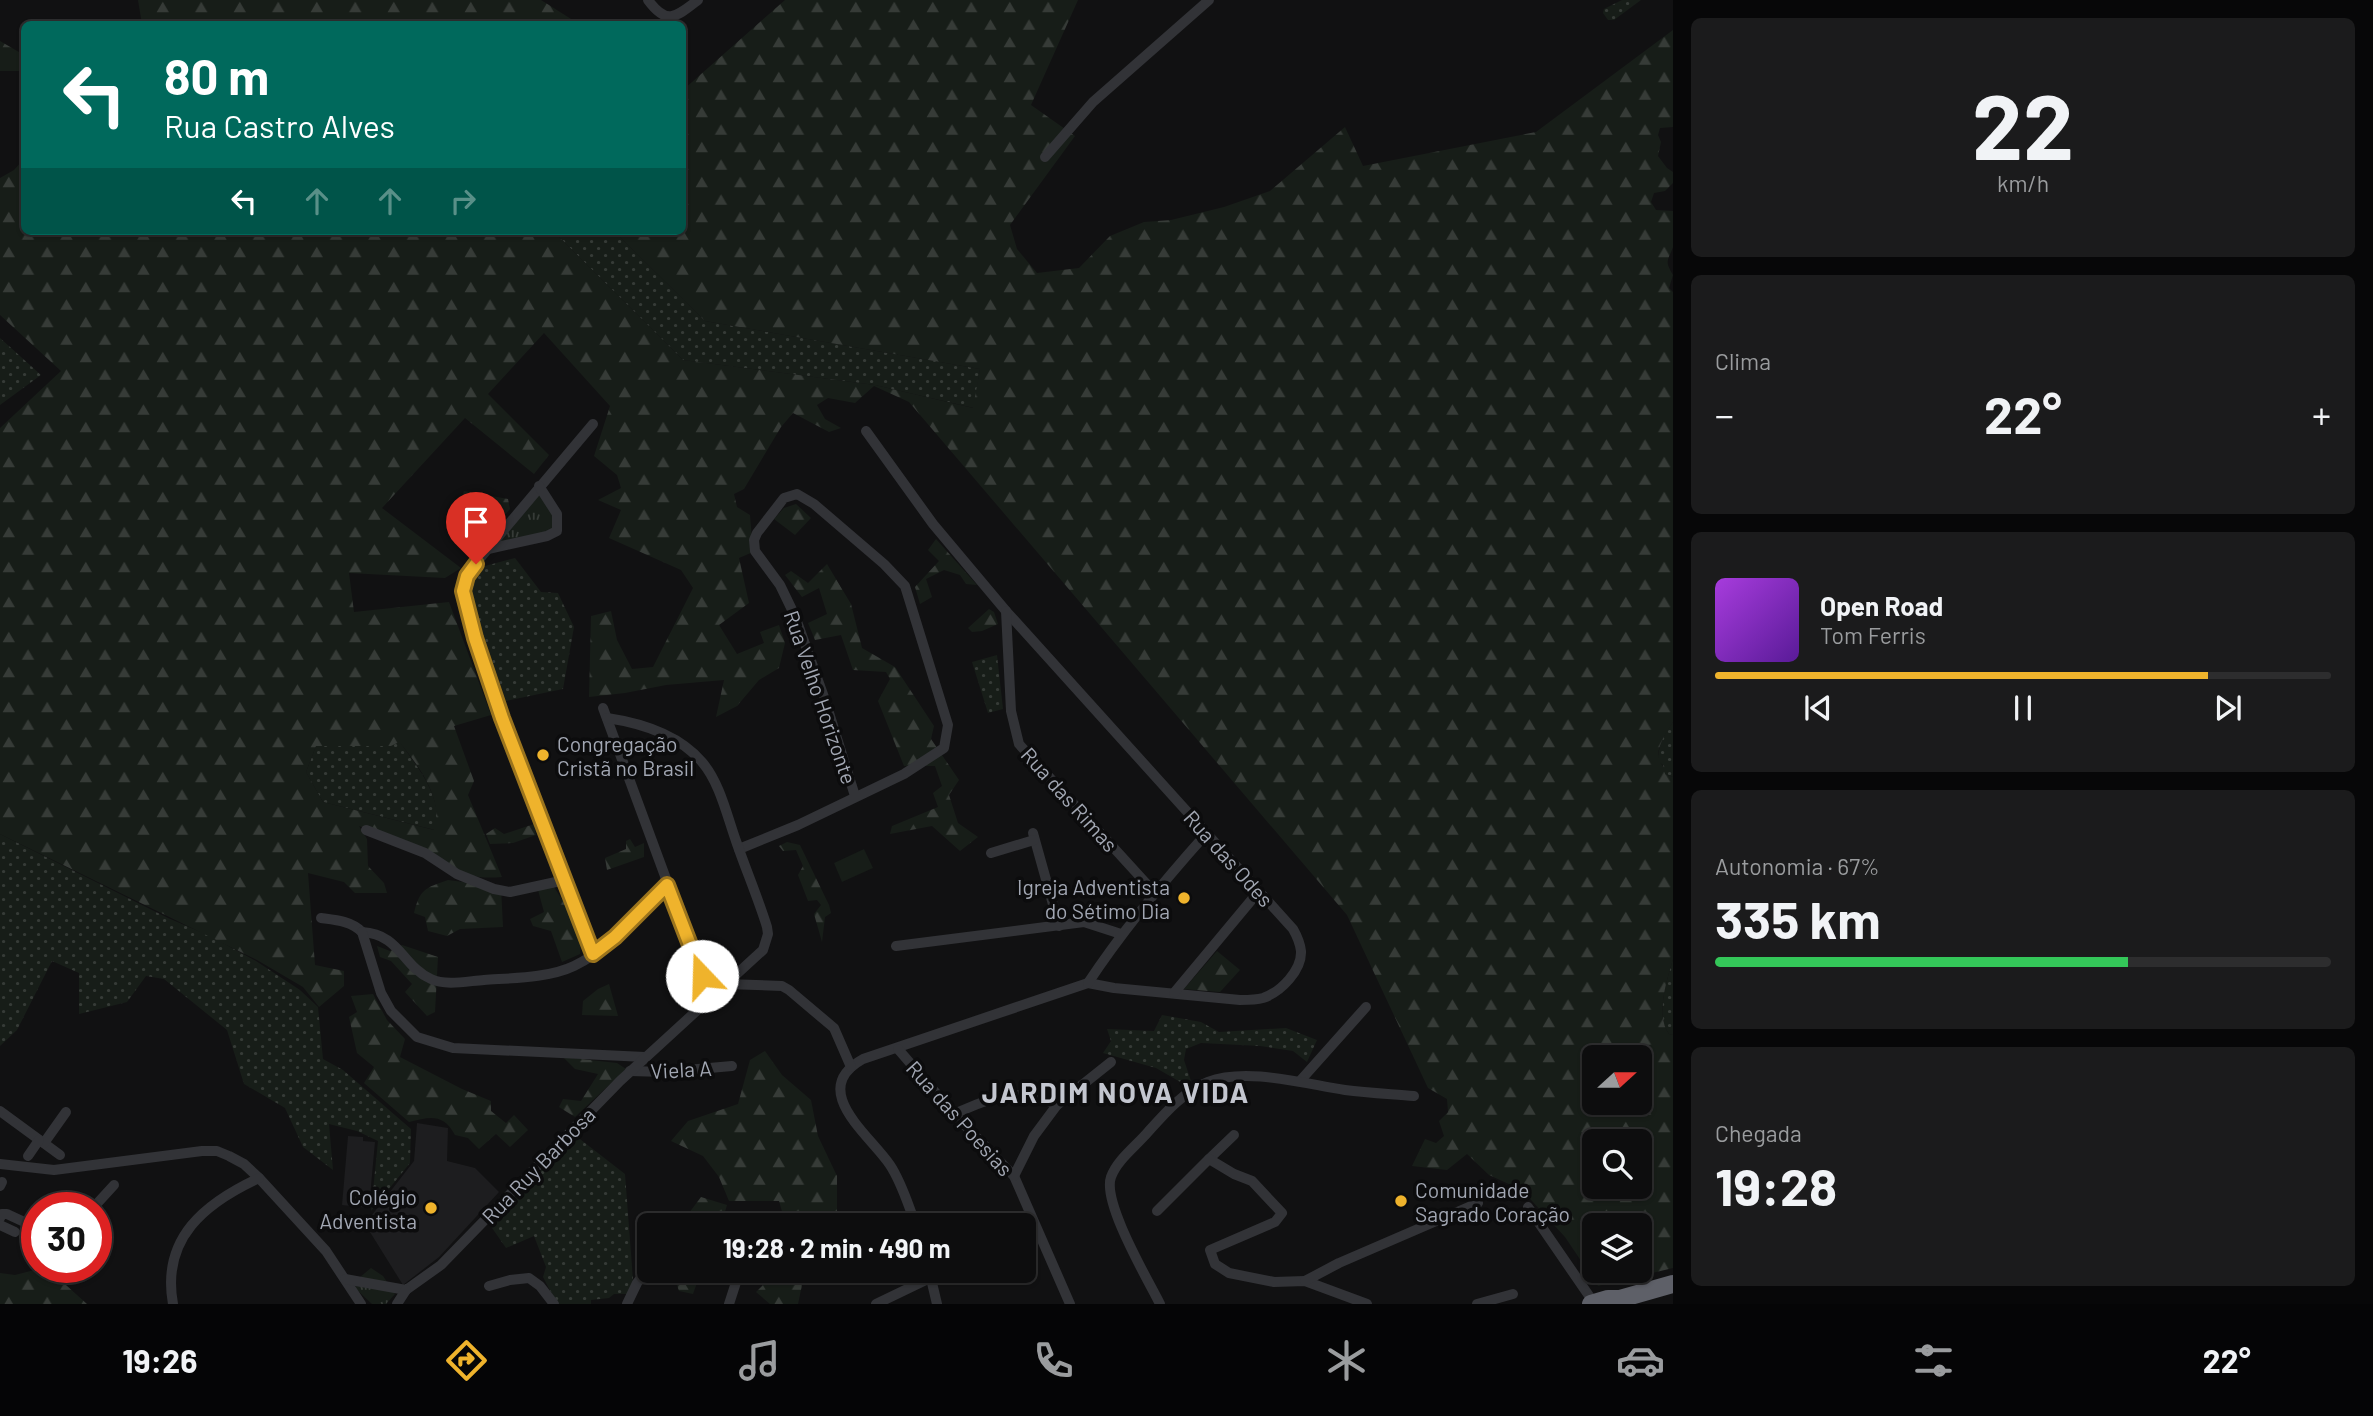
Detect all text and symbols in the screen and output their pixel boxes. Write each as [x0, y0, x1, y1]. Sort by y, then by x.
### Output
text: 80 m [164, 46, 269, 105]
icon: left [49, 49, 140, 140]
text: 22 [1972, 69, 2074, 178]
text: Rua Castro Alves [164, 106, 395, 144]
text: km/h [1997, 169, 2049, 197]
icon: left [225, 182, 263, 220]
icon: ahead [298, 182, 336, 220]
icon: ahead [371, 182, 409, 220]
icon: right [444, 182, 482, 220]
text: Clima [1715, 347, 1771, 375]
text: 22° [1984, 382, 2062, 444]
text: − [1715, 391, 1734, 437]
text: + [2312, 391, 2331, 437]
pin [446, 492, 506, 564]
icon: arrive [457, 503, 495, 541]
text: Open Road [1820, 590, 1943, 621]
street label: Rua Velho Horizonte [780, 607, 862, 787]
text: Tom Ferris [1820, 621, 1926, 649]
icon: previous [1799, 689, 1837, 727]
icon: pause [2004, 689, 2042, 727]
icon: next [2209, 689, 2247, 727]
place label: Congregação Cristã no Brasil [557, 731, 694, 780]
street label: Rua das Rimas [1017, 742, 1123, 856]
marker: Congregação Cristã no Brasil [535, 747, 551, 763]
street label: Rua das Odes [1179, 805, 1279, 911]
text: Autonomia · 67% [1715, 852, 1880, 880]
place label: Igreja Adventista do Sétimo Dia [1017, 874, 1170, 923]
text: 335 km [1715, 887, 1881, 949]
marker: Igreja Adventista do Sétimo Dia [1176, 890, 1192, 906]
position arrow [665, 939, 739, 1013]
north arrow [1582, 1045, 1652, 1115]
map controls [1582, 1045, 1652, 1283]
street label: Viela A [650, 1055, 713, 1083]
street label: Rua das Poesias [902, 1055, 1018, 1181]
district label: JARDIM NOVA VIDA [982, 1075, 1250, 1109]
street label: Rua Ruy Barbosa [476, 1102, 600, 1228]
text: Chegada [1715, 1119, 1802, 1147]
button: search [1582, 1129, 1652, 1199]
text: 19:28 [1715, 1154, 1837, 1216]
place label: Comunidade Sagrado Coração [1415, 1177, 1570, 1226]
place label: Colégio Adventista [319, 1184, 417, 1233]
speed limit sign: 30 [21, 1192, 112, 1283]
marker: Comunidade Sagrado Coração [1393, 1193, 1409, 1209]
marker: Colégio Adventista [423, 1200, 439, 1216]
button: layers [1582, 1213, 1652, 1283]
text: 19:28 · 2 min · 490 m [723, 1232, 950, 1263]
icon: directions [442, 1336, 491, 1385]
icon: music [735, 1336, 784, 1385]
icon: phone [1029, 1336, 1078, 1385]
icon: climate [1322, 1336, 1371, 1385]
icon: car [1616, 1336, 1665, 1385]
icon: filters [1909, 1336, 1958, 1385]
text: 19:26 [122, 1341, 197, 1379]
text: 22° [2203, 1341, 2251, 1379]

